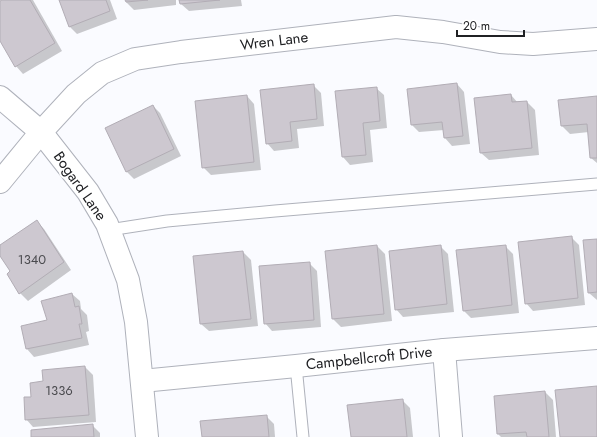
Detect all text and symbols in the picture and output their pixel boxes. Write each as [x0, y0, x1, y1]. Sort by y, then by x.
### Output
scale bar [457, 12, 524, 38]
text: 20 m [463, 17, 490, 35]
street label: Wren Lane [239, 26, 310, 56]
street label: Bogard Lane [48, 147, 112, 225]
house number: 1340 [18, 250, 46, 269]
street label: Campbellcroft Drive [305, 340, 434, 376]
house number: 1336 [45, 381, 73, 400]

